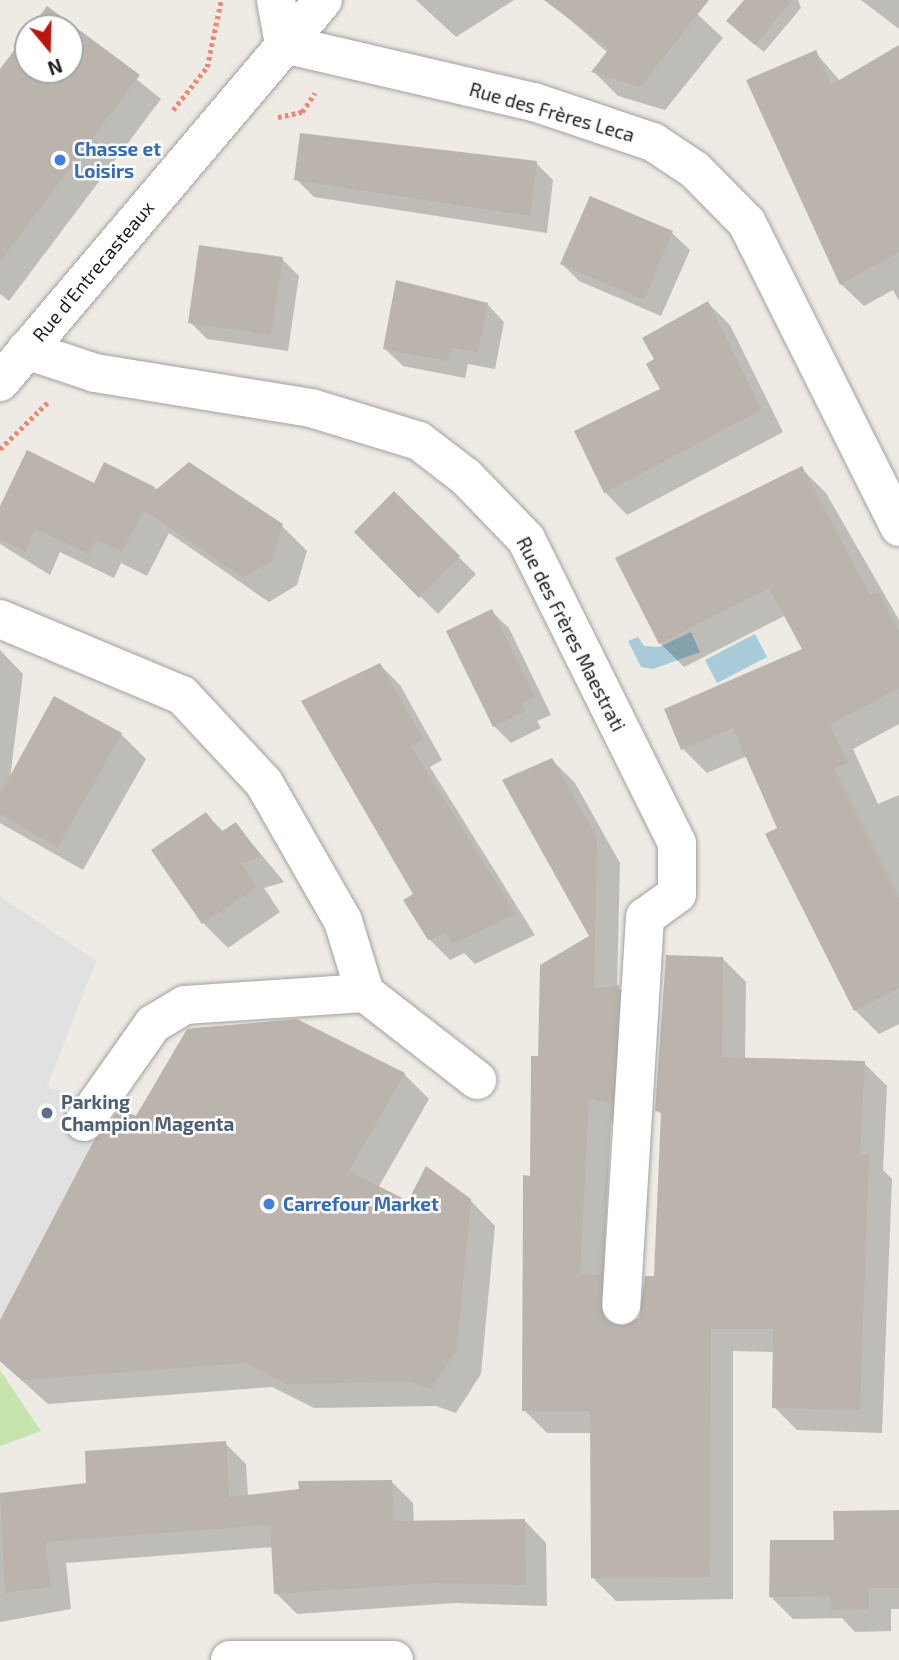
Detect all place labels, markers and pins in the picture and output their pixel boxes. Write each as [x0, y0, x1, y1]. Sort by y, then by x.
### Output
place label: Chasse et Loisirs [74, 138, 161, 182]
marker: Chasse et Loisirs [52, 152, 68, 168]
place label: Parking Champion Magenta [61, 1091, 234, 1135]
marker: Parking Champion Magenta [39, 1105, 55, 1121]
place label: Carrefour Market [283, 1193, 439, 1215]
marker: Carrefour Market [261, 1196, 277, 1212]

